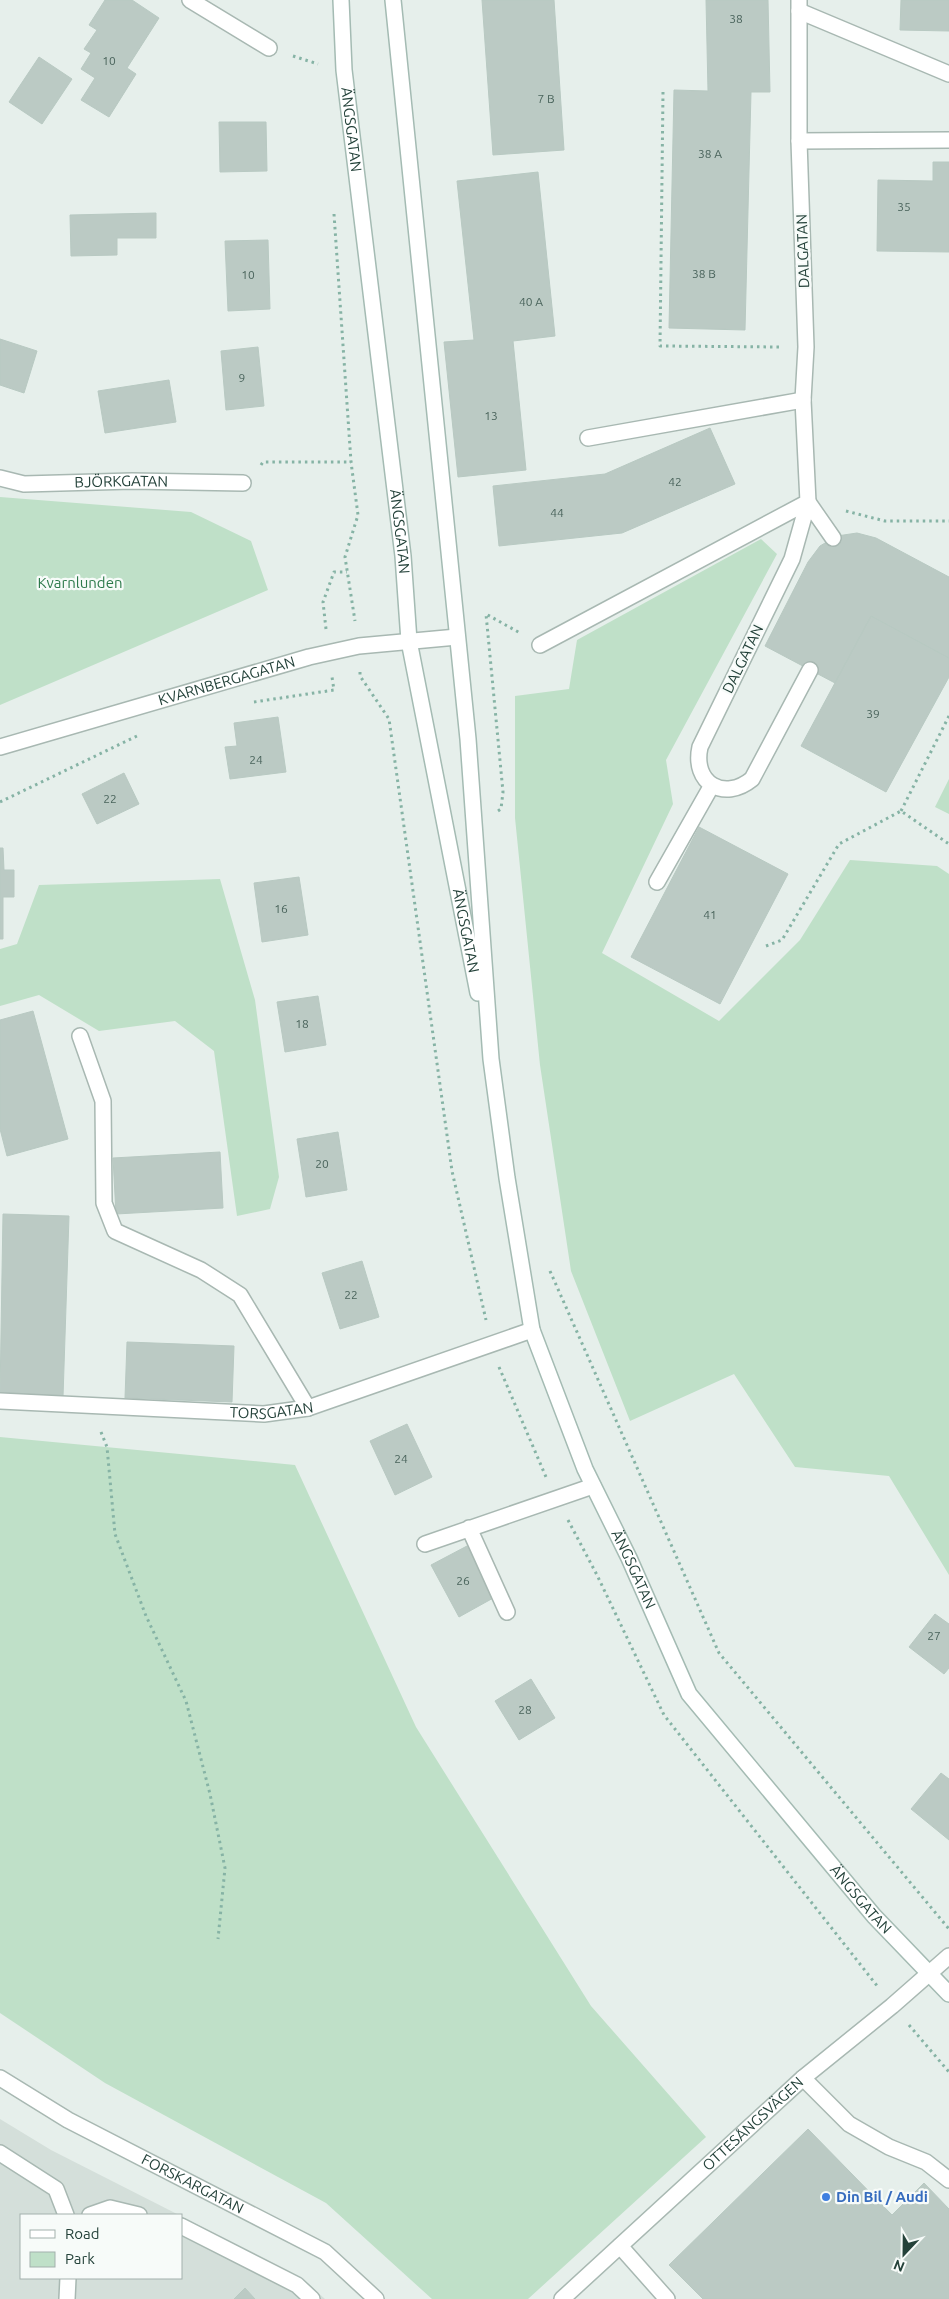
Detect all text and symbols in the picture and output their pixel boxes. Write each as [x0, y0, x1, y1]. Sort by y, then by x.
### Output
house number: 38 [729, 12, 743, 25]
house number: 10 [102, 54, 116, 67]
street label: ÄNGSGATAN [338, 86, 365, 173]
house number: 7 B [537, 92, 555, 105]
house number: 38 A [698, 147, 722, 160]
house number: 35 [897, 200, 911, 213]
street label: DALGATAN [793, 214, 812, 288]
house number: 38 B [692, 267, 716, 280]
house number: 10 [241, 268, 255, 281]
house number: 40 A [519, 295, 543, 308]
house number: 9 [239, 371, 245, 384]
house number: 13 [484, 409, 498, 422]
street label: BJÖRKGATAN [74, 472, 168, 491]
house number: 42 [668, 475, 682, 488]
street label: ÄNGSGATAN [387, 488, 413, 574]
house number: 44 [550, 506, 564, 519]
park label: Kvarnlunden [37, 574, 123, 591]
street label: DALGATAN [719, 622, 766, 696]
street label: KVARNBERGAGATAN [156, 653, 297, 708]
house number: 39 [866, 707, 880, 720]
house number: 24 [249, 753, 263, 766]
house number: 22 [103, 792, 117, 805]
street label: ÄNGSGATAN [450, 887, 483, 974]
house number: 16 [274, 902, 288, 915]
house number: 41 [703, 908, 717, 921]
house number: 18 [295, 1017, 309, 1030]
house number: 20 [315, 1157, 329, 1170]
house number: 22 [344, 1288, 358, 1301]
street label: TORSGATAN [229, 1398, 314, 1422]
house number: 24 [394, 1452, 408, 1465]
street label: ÄNGSGATAN [608, 1527, 659, 1611]
house number: 26 [456, 1574, 470, 1587]
house number: 27 [927, 1629, 941, 1642]
house number: 28 [518, 1703, 532, 1716]
street label: ÄNGSGATAN [827, 1861, 895, 1937]
street label: OTTESÅNGSVÄGEN [699, 2073, 806, 2174]
street label: FORSKARGATAN [139, 2150, 247, 2217]
place label: Din Bil / Audi [836, 2188, 928, 2205]
marker: Din Bil / Audi [820, 2191, 832, 2203]
legend [20, 2214, 182, 2279]
text: Road [65, 2225, 100, 2242]
north arrow [879, 2229, 929, 2279]
text: Park [65, 2250, 95, 2267]
text: N [891, 2257, 907, 2275]

